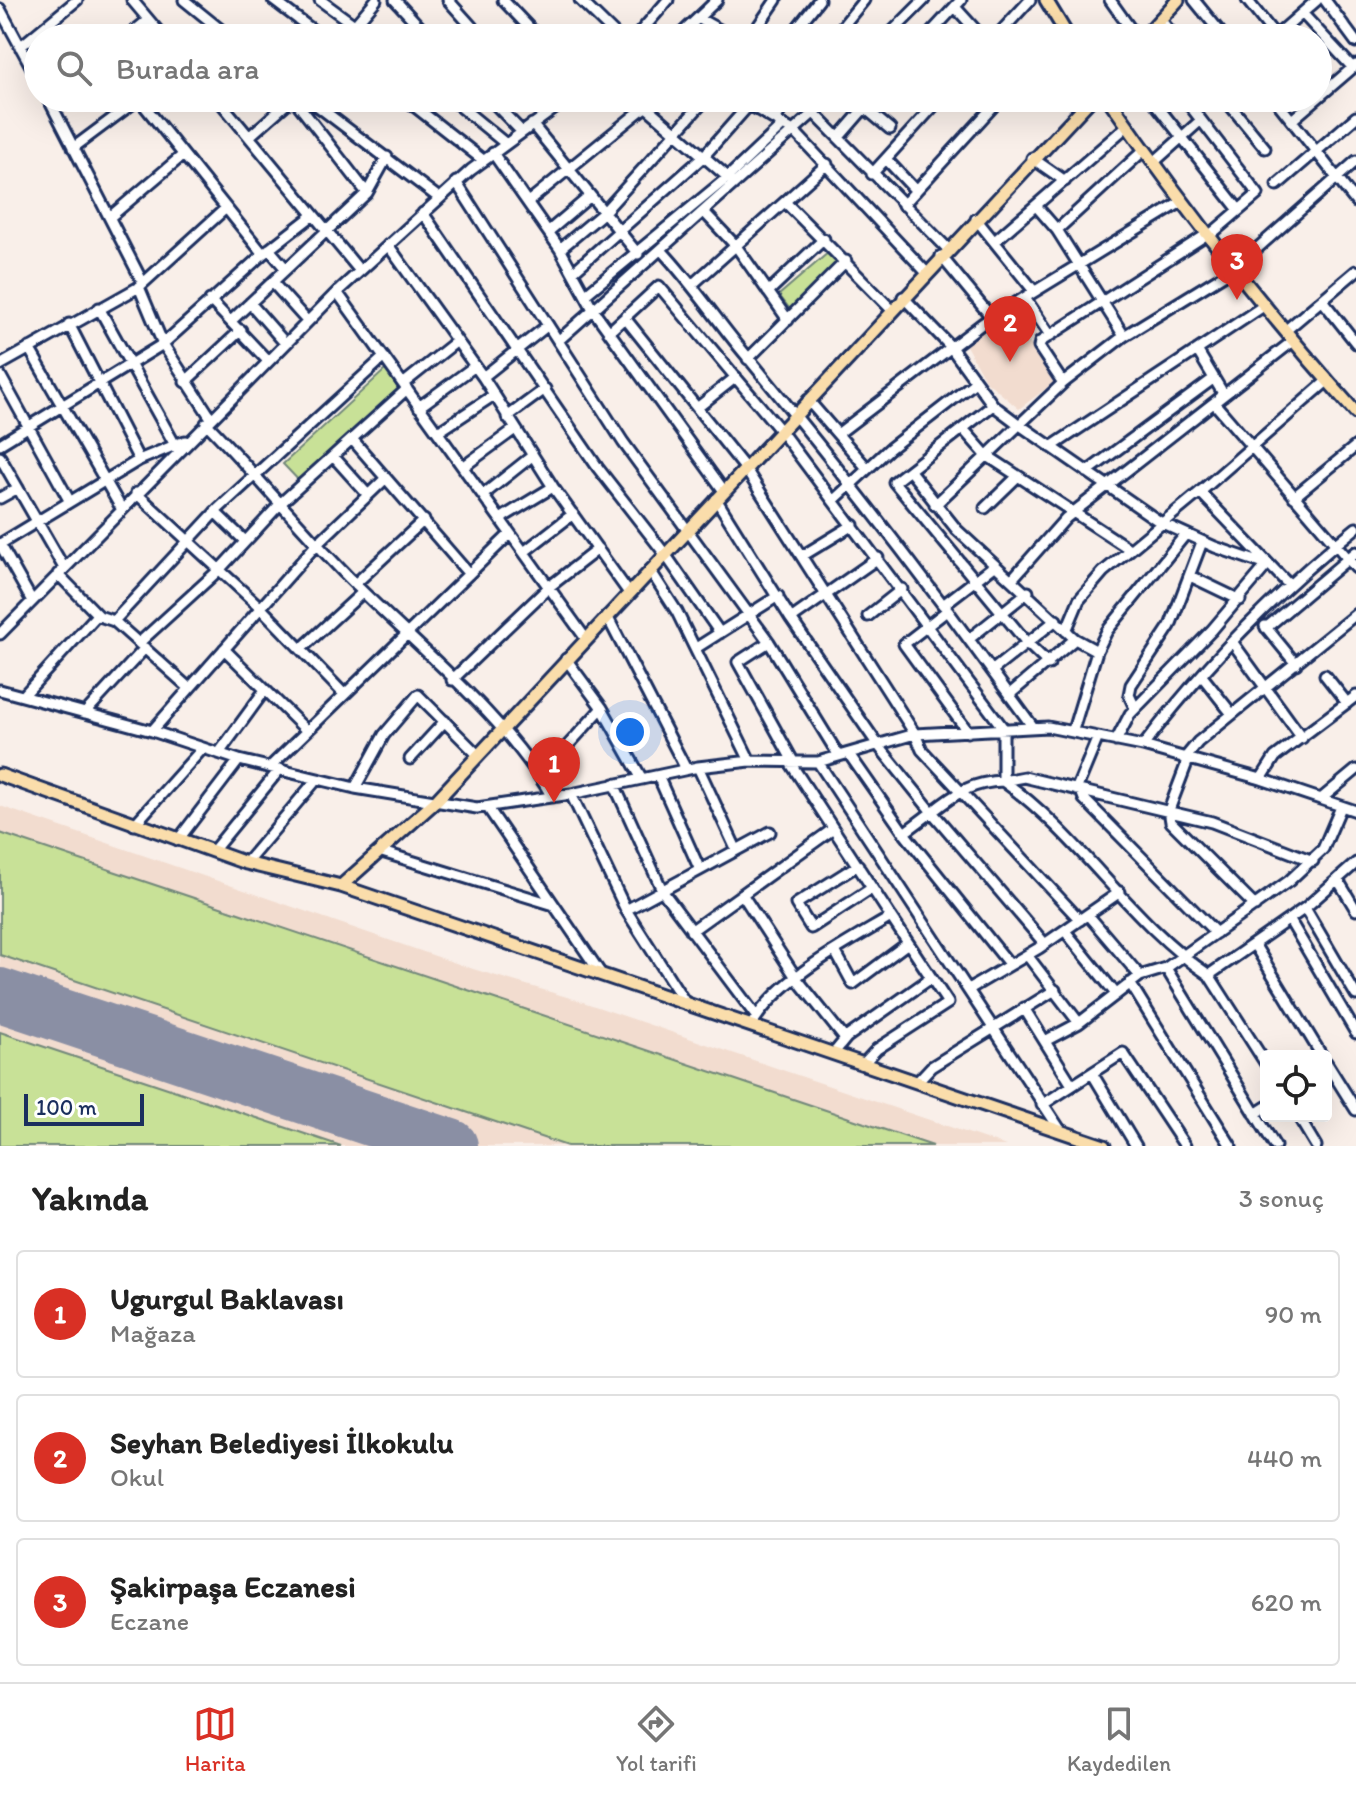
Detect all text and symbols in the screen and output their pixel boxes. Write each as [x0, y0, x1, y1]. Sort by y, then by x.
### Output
search box [24, 24, 1332, 112]
icon: search [52, 46, 96, 90]
text: Burada ara [116, 50, 259, 87]
pin: 3 [1211, 234, 1263, 300]
pin: 2 [984, 296, 1036, 362]
your location [610, 712, 650, 752]
pin: 1 [528, 737, 580, 803]
map controls [1260, 1050, 1332, 1122]
button: locate [1260, 1050, 1332, 1122]
scale bar [24, 1090, 144, 1126]
text: 100 m [36, 1094, 97, 1121]
text: Yakında [32, 1178, 148, 1219]
text: 3 sonuç [1239, 1182, 1324, 1214]
text: Ugurgul Baklavası [110, 1280, 344, 1317]
text: 1 [54, 1298, 66, 1330]
text: 90 m [1265, 1298, 1322, 1330]
text: Mağaza [110, 1317, 196, 1349]
text: Seyhan Belediyesi İlkokulu [110, 1424, 454, 1461]
text: 2 [53, 1442, 67, 1474]
text: 440 m [1247, 1442, 1322, 1474]
text: Okul [110, 1461, 164, 1493]
text: Şakirpaşa Eczanesi [110, 1568, 356, 1605]
text: 3 [53, 1586, 67, 1618]
text: 620 m [1251, 1586, 1322, 1618]
text: Eczane [110, 1605, 189, 1637]
tab: Harita [185, 1702, 246, 1777]
tab: Yol tarifi [616, 1702, 697, 1777]
tab: Kaydedilen [1067, 1702, 1171, 1777]

